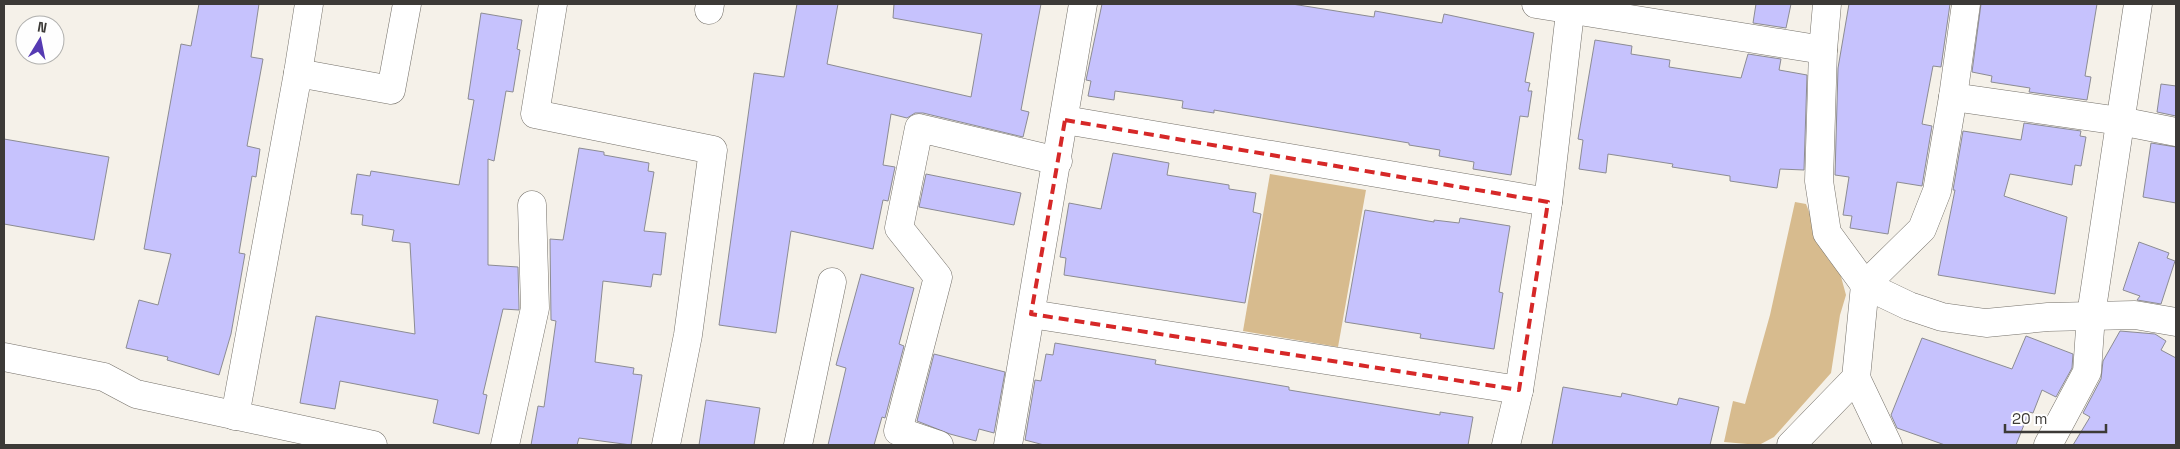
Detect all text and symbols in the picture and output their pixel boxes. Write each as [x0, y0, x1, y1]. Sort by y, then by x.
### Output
north arrow [15, 15, 65, 65]
text: N [36, 18, 48, 37]
scale bar [2005, 402, 2106, 434]
text: 20 m [2012, 409, 2047, 428]

